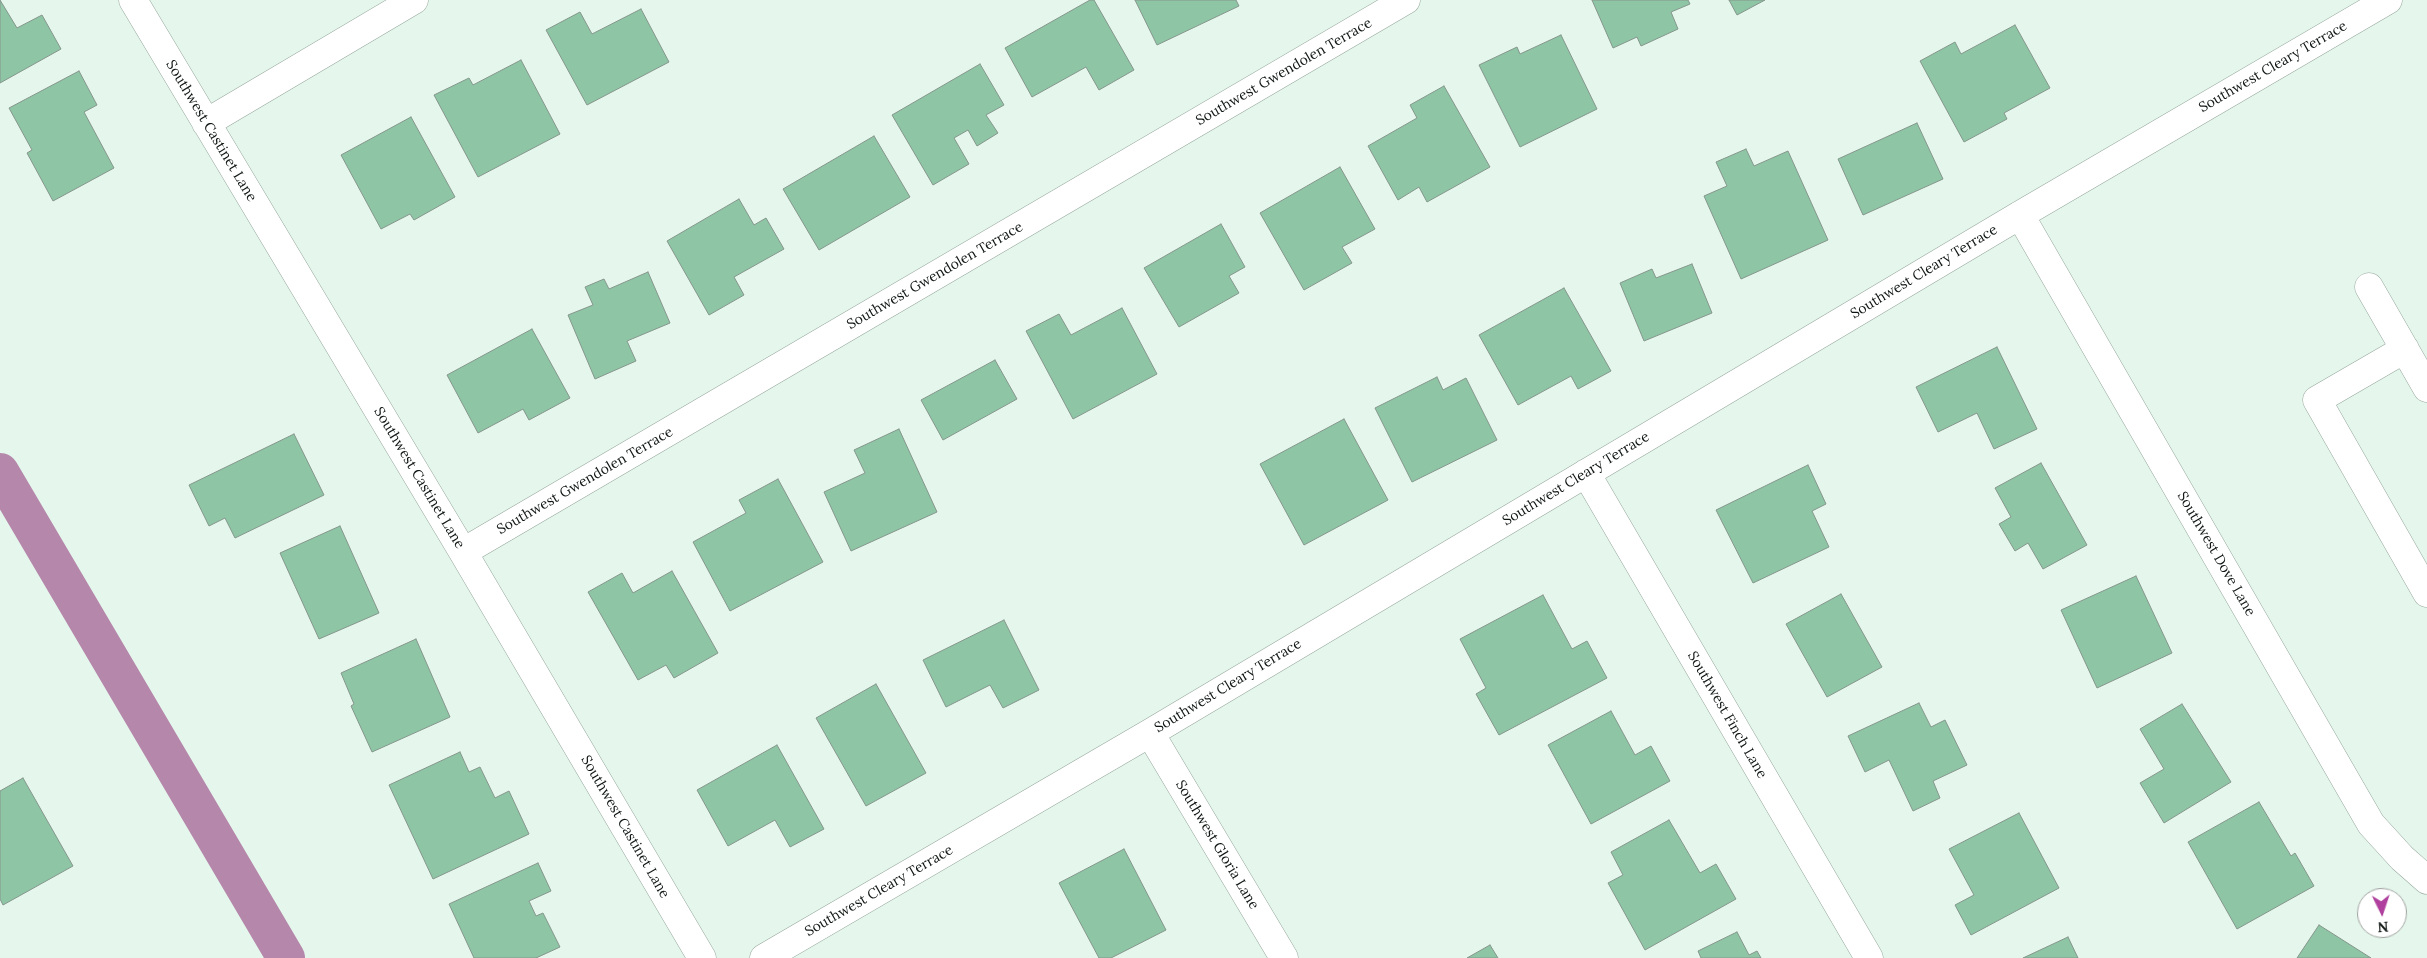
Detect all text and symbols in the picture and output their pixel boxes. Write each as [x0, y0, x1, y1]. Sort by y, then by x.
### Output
street label: Southwest Gwendolen Terrace [1193, 15, 1375, 129]
street label: Southwest Cleary Terrace [2196, 18, 2350, 116]
street label: Southwest Castinet Lane [162, 57, 260, 205]
street label: Southwest Gwendolen Terrace [844, 219, 1026, 333]
street label: Southwest Cleary Terrace [1848, 221, 2000, 323]
street label: Southwest Castinet Lane [370, 404, 468, 552]
street label: Southwest Gwendolen Terrace [494, 424, 676, 538]
street label: Southwest Cleary Terrace [1500, 428, 1652, 530]
street label: Southwest Dove Lane [2173, 489, 2259, 619]
street label: Southwest Cleary Terrace [1152, 635, 1304, 737]
street label: Southwest Finch Lane [1684, 649, 1770, 781]
street label: Southwest Castinet Lane [577, 753, 673, 901]
street label: Southwest Gloria Lane [1172, 777, 1262, 913]
street label: Southwest Cleary Terrace [802, 842, 956, 940]
north arrow [2357, 888, 2407, 938]
text: N [2377, 918, 2389, 936]

